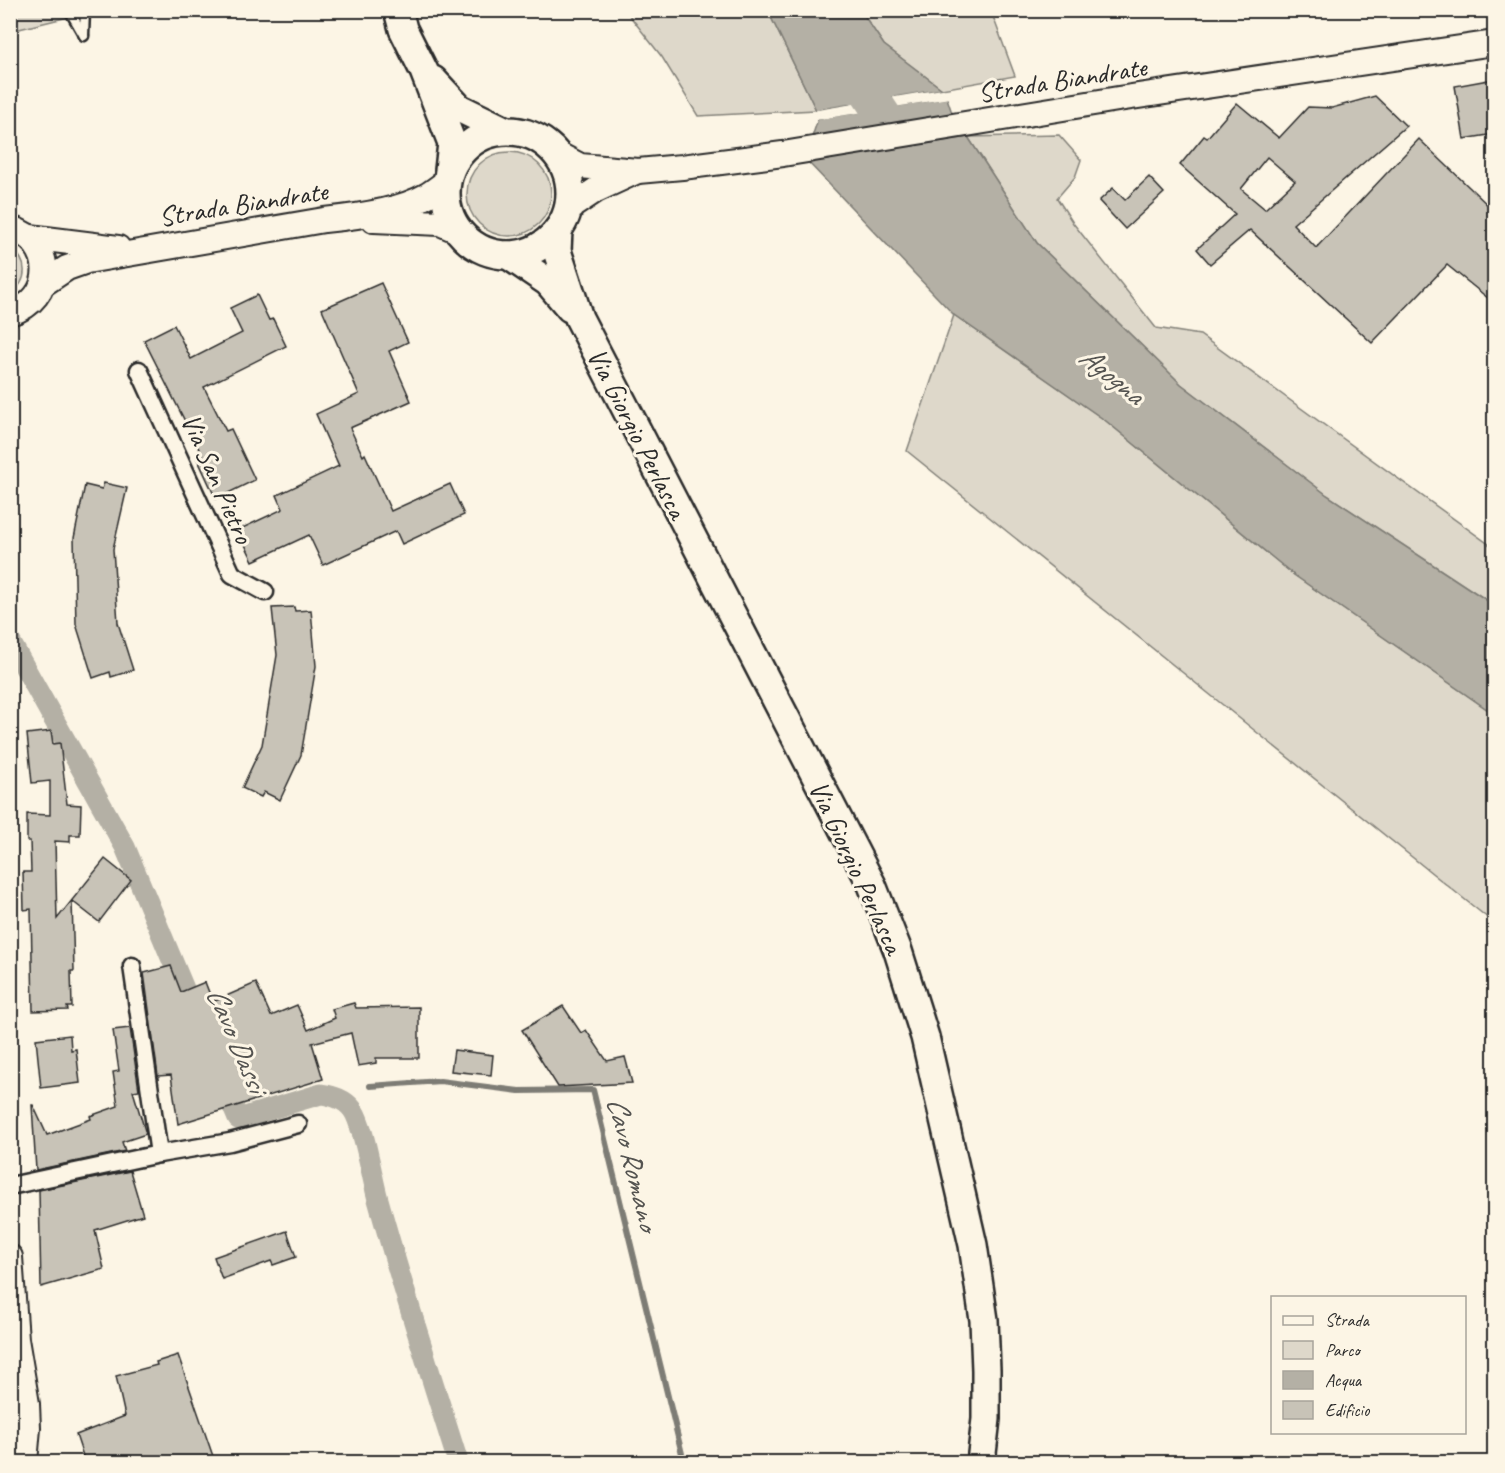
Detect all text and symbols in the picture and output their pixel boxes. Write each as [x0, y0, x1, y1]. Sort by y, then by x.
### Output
street label: Strada Biandrate [975, 49, 1151, 110]
street label: Strada Biandrate [156, 173, 332, 234]
water label: Agogna [1072, 337, 1154, 414]
street label: Via Giorgio Perlasca [580, 342, 697, 527]
street label: Via San Pietro [173, 408, 262, 550]
street label: Via Giorgio Perlasca [801, 775, 913, 962]
water label: Cavo Dassi [198, 981, 279, 1104]
water label: Cavo Romano [598, 1093, 669, 1239]
legend [1271, 1296, 1466, 1434]
text: Strada [1325, 1309, 1370, 1331]
text: Parco [1325, 1339, 1361, 1361]
text: Acqua [1325, 1369, 1363, 1391]
text: Edificio [1325, 1399, 1371, 1421]

